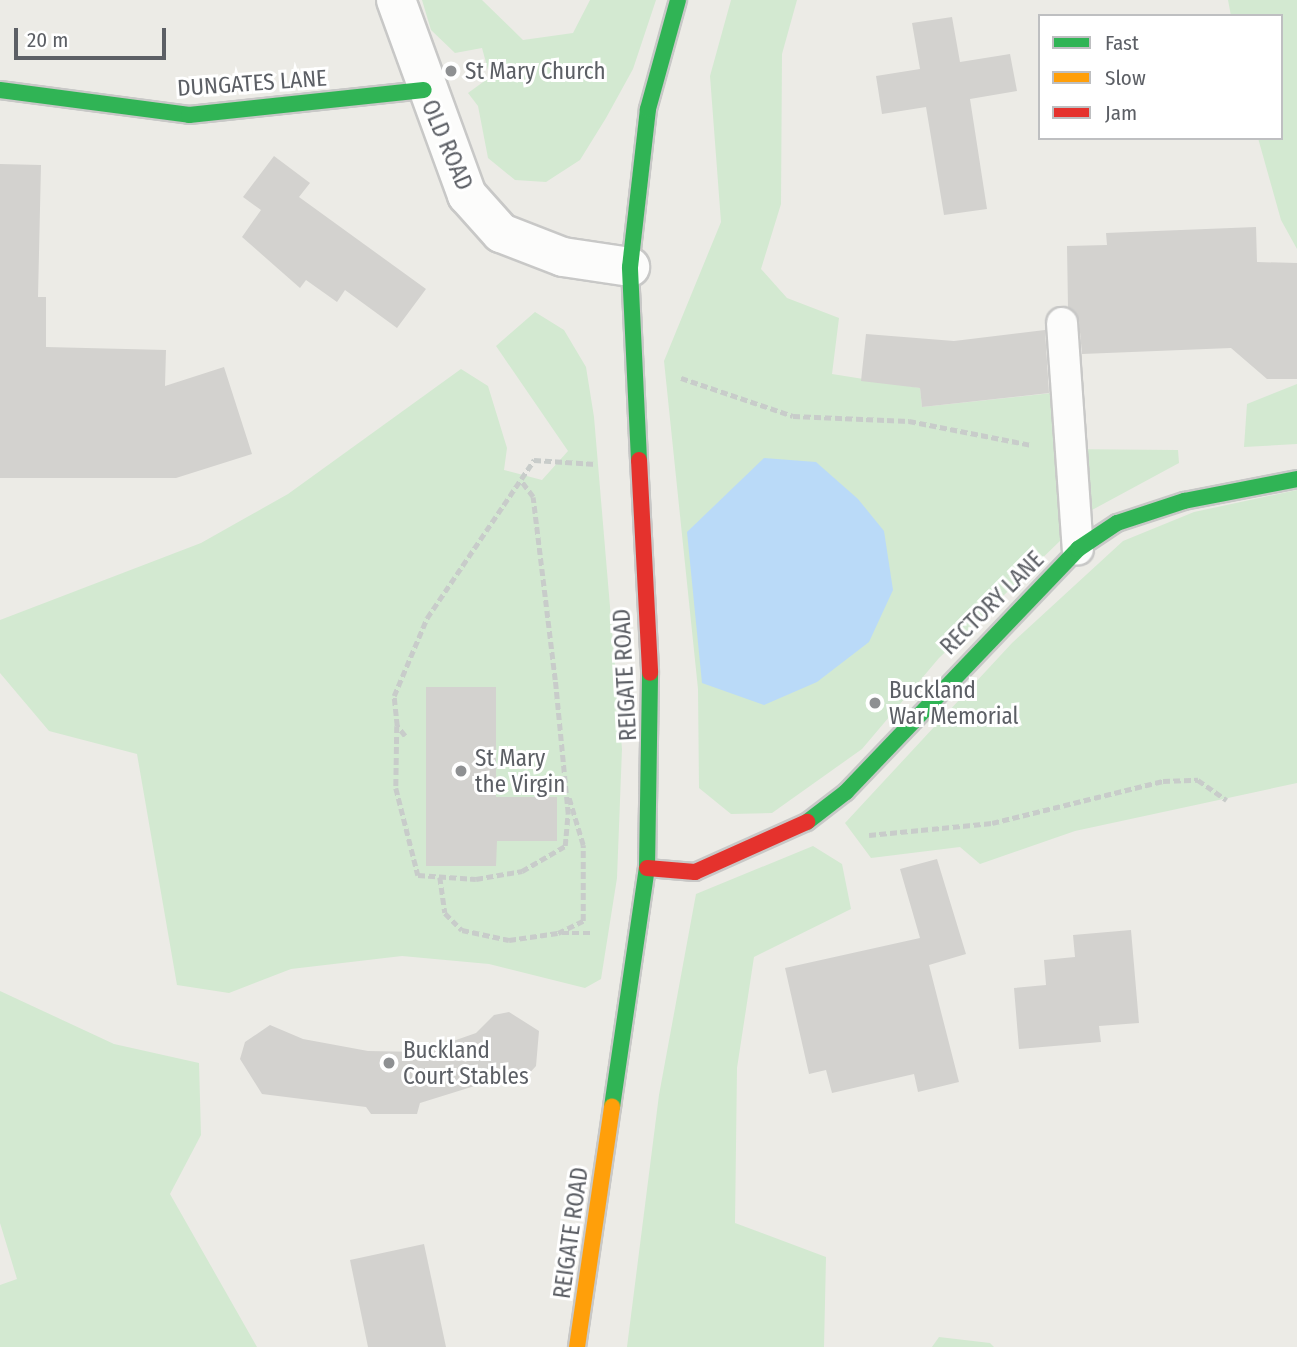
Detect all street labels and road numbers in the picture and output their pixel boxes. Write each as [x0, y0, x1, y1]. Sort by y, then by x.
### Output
street label: DUNGATES LANE [176, 64, 328, 102]
street label: OLD ROAD [416, 96, 478, 194]
street label: RECTORY LANE [935, 546, 1049, 660]
street label: REIGATE ROAD [608, 608, 642, 742]
street label: REIGATE ROAD [548, 1166, 594, 1300]

